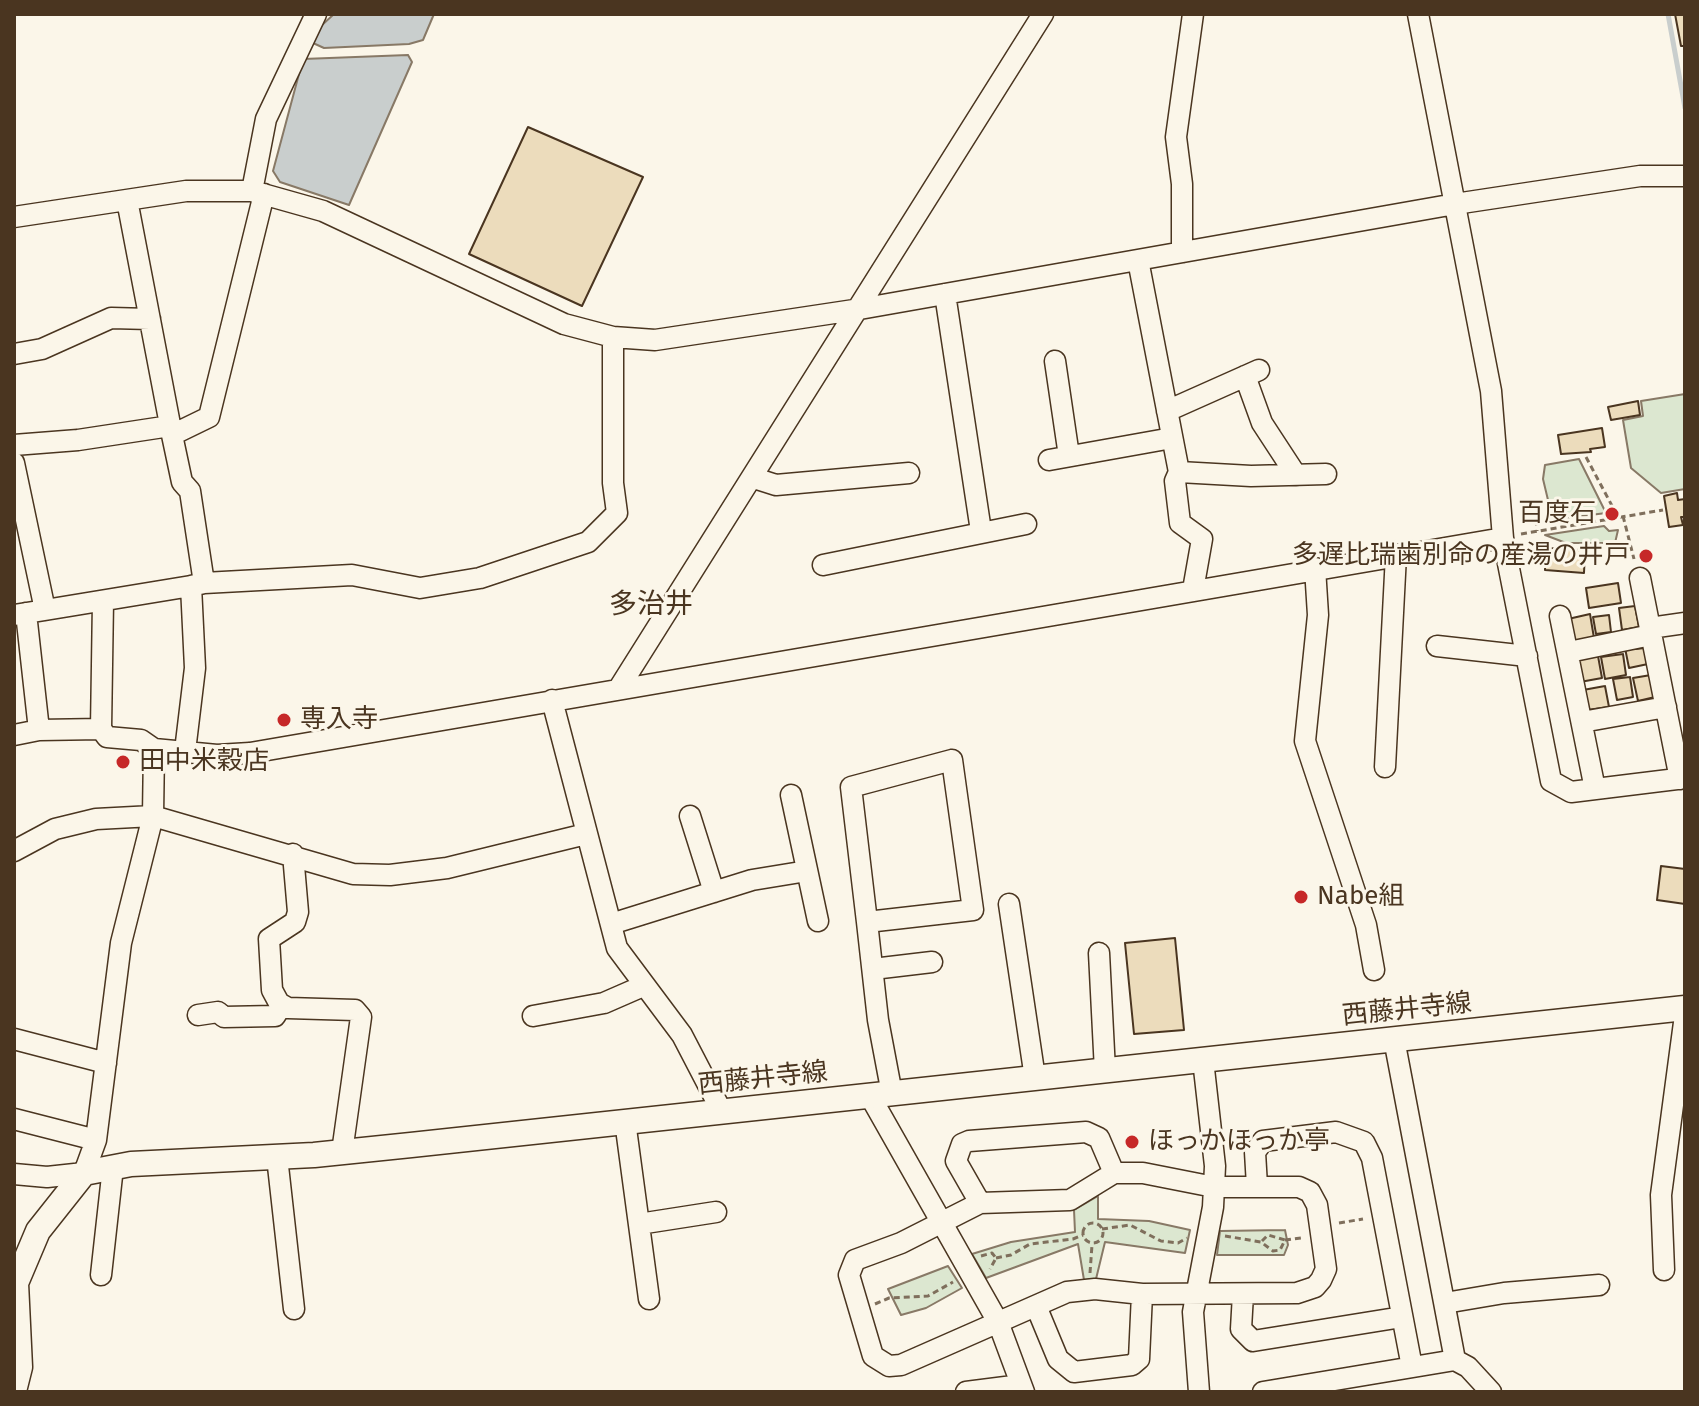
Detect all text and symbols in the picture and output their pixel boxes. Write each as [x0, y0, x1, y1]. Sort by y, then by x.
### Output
place label: 百度石 [1518, 498, 1596, 530]
marker: 百度石 [1603, 505, 1621, 523]
place label: 多遅比瑞歯別命の産湯の井戸 [1292, 540, 1630, 572]
marker: 多遅比瑞歯別命の産湯の井戸 [1637, 547, 1655, 565]
district label: 多治井 [609, 588, 693, 622]
place label: 専入寺 [300, 704, 378, 736]
marker: 専入寺 [275, 711, 293, 729]
place label: 田中米穀店 [139, 746, 269, 778]
marker: 田中米穀店 [114, 753, 132, 771]
place label: Nabe組 [1317, 881, 1405, 913]
marker: Nabe組 [1292, 888, 1310, 906]
street label: 西藤井寺線 [1341, 988, 1473, 1032]
street label: 西藤井寺線 [697, 1057, 829, 1101]
place label: ほっかほっか亭 [1148, 1126, 1330, 1158]
marker: ほっかほっか亭 [1123, 1133, 1141, 1151]

